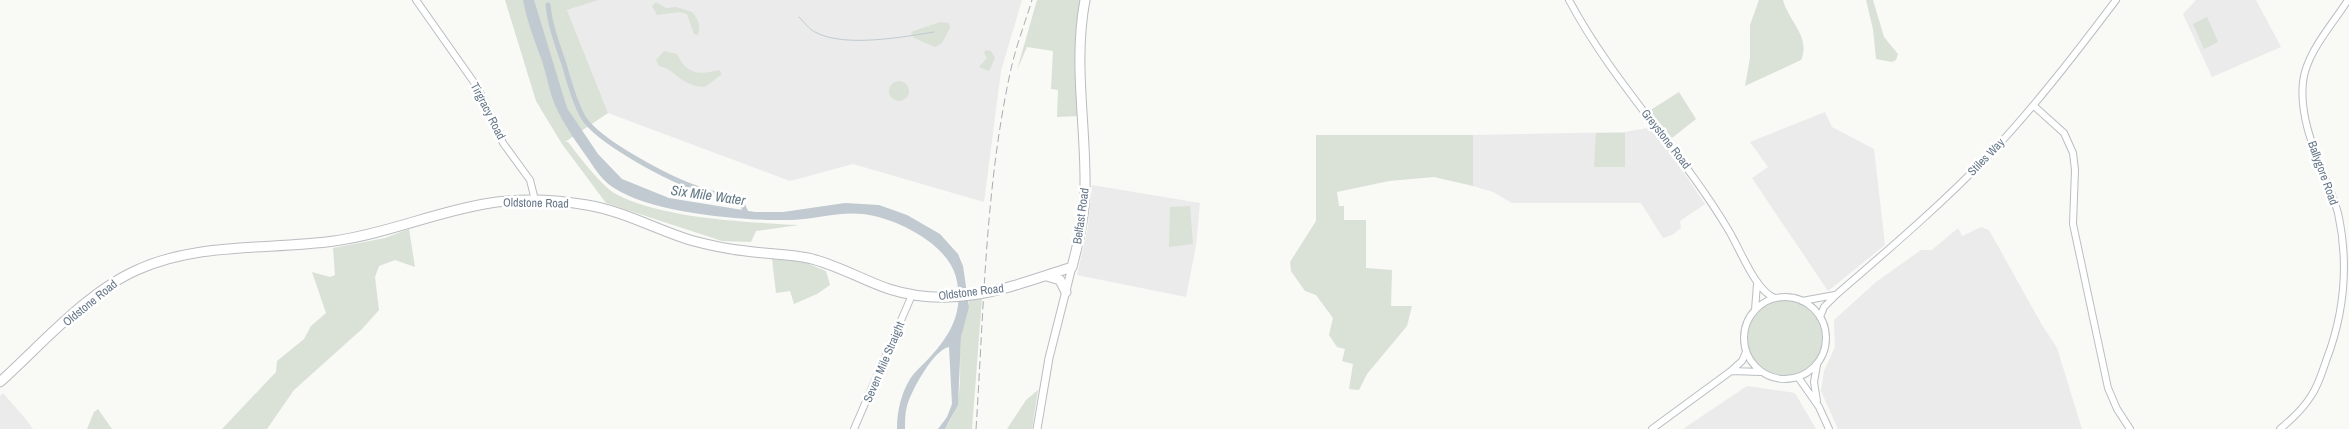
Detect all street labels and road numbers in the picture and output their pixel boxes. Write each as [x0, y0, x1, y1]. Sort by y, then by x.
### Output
street label: Tirgracy Road [467, 80, 509, 142]
street label: Greystone Road [1638, 106, 1694, 172]
street label: Stiles Way [1964, 135, 2008, 179]
street label: Ballygore Road [2304, 139, 2342, 207]
street label: Belfast Road [1069, 187, 1093, 245]
street label: Oldstone Road [503, 194, 569, 212]
street label: Oldstone Road [59, 276, 121, 330]
street label: Oldstone Road [937, 280, 1005, 304]
street label: Seven Mile Straight [860, 319, 908, 405]

